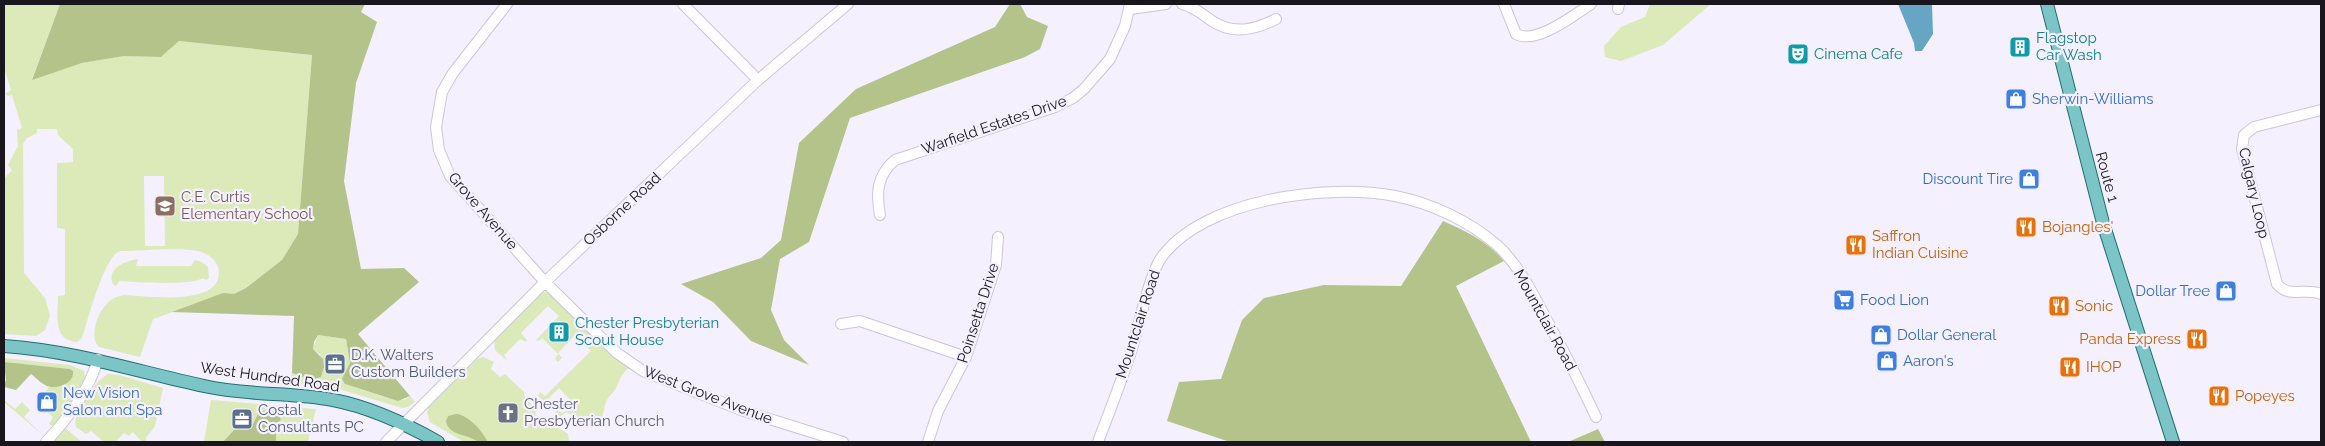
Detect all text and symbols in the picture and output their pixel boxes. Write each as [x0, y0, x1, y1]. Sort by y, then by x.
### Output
place label: Flagstop Car Wash [2036, 29, 2102, 64]
building icon: Flagstop Car Wash [2008, 35, 2032, 59]
theatre icon: Cinema Cafe [1786, 42, 1810, 66]
place label: Cinema Cafe [1814, 45, 1903, 63]
shop icon: Sherwin-Williams [2004, 87, 2028, 111]
place label: Sherwin-Williams [2032, 90, 2154, 108]
street label: Warfield Estates Drive [919, 92, 1069, 158]
street label: Calgary Loop [2235, 146, 2273, 240]
street label: Route 1 [2092, 150, 2122, 205]
shop icon: Discount Tire [2017, 167, 2041, 191]
street label: Grove Avenue [444, 169, 522, 254]
street label: Osborne Road [580, 169, 664, 249]
place label: Discount Tire [1922, 170, 2013, 188]
place label: C.E. Curtis Elementary School [181, 188, 313, 223]
school or university icon: C.E. Curtis Elementary School [153, 194, 177, 218]
restaurant icon: Bojangles' [2014, 215, 2038, 239]
place label: Bojangles' [2042, 218, 2114, 236]
place label: Saffron Indian Cuisine [1872, 227, 1969, 262]
restaurant icon: Saffron Indian Cuisine [1844, 233, 1868, 257]
street label: Poinsetta Drive [953, 261, 1003, 365]
street label: Mountclair Road [1510, 266, 1580, 374]
street label: Mountclair Road [1112, 268, 1164, 380]
shop icon: Dollar Tree [2214, 279, 2238, 303]
place label: Dollar Tree [2135, 282, 2210, 300]
supermarket icon: Food Lion [1832, 288, 1856, 312]
place label: Food Lion [1860, 291, 1929, 309]
restaurant icon: Sonic [2047, 294, 2071, 318]
place label: Sonic [2075, 297, 2113, 315]
place label: Chester Presbyterian Scout House [575, 314, 719, 349]
building icon: Chester Presbyterian Scout House [547, 320, 571, 344]
shop icon: Dollar General [1869, 323, 1893, 347]
place label: Dollar General [1897, 326, 1997, 344]
restaurant icon: Panda Express [2185, 327, 2209, 351]
place label: Panda Express [2079, 330, 2181, 348]
place label: D.K. Walters Custom Builders [351, 346, 466, 381]
shop icon: Aaron's [1875, 349, 1899, 373]
office icon: D.K. Walters Custom Builders [323, 352, 347, 376]
place label: Aaron's [1903, 352, 1954, 370]
restaurant icon: IHOP [2058, 355, 2082, 379]
street label: West Hundred Road [199, 358, 341, 396]
place label: IHOP [2086, 358, 2121, 376]
street label: West Grove Avenue [641, 362, 775, 428]
place label: New Vision Salon and Spa [63, 384, 162, 419]
restaurant icon: Popeyes [2207, 384, 2231, 408]
place label: Popeyes [2235, 387, 2295, 405]
shop icon: New Vision Salon and Spa [35, 390, 59, 414]
place label: Chester Presbyterian Church [524, 395, 664, 430]
place label: Costal Consultants PC [258, 401, 364, 436]
church icon: Chester Presbyterian Church [496, 401, 520, 425]
office icon: Costal Consultants PC [230, 407, 254, 431]

